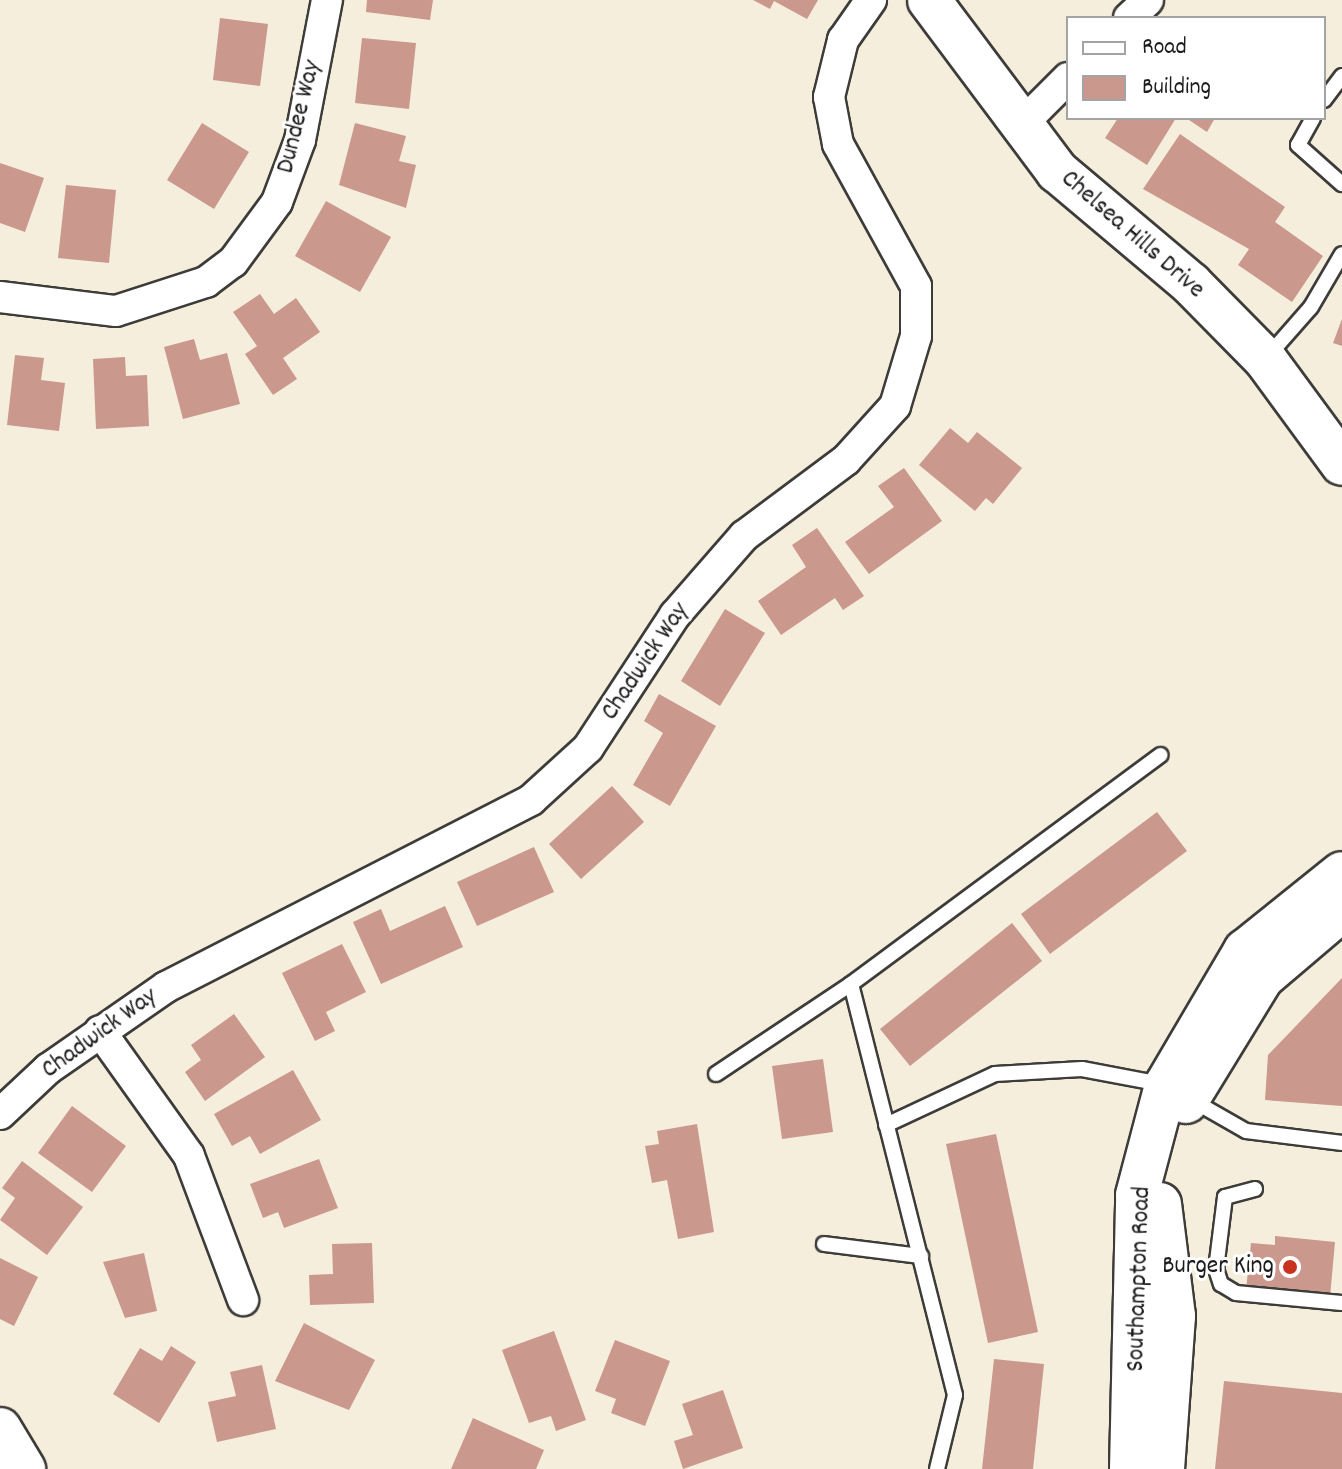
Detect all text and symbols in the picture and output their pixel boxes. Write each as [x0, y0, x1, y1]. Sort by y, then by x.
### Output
legend [1066, 16, 1326, 120]
text: Road [1142, 31, 1187, 65]
street label: Dundee Way [271, 57, 329, 177]
text: Building [1142, 71, 1211, 105]
street label: Chelsea Hills Drive [1054, 164, 1210, 306]
street label: Chadwick Way [595, 597, 697, 727]
street label: Chadwick Way [36, 982, 164, 1086]
street label: Southampton Road [1121, 1186, 1159, 1372]
place label: Burger King [1162, 1251, 1274, 1283]
marker: Burger King [1281, 1258, 1299, 1276]

